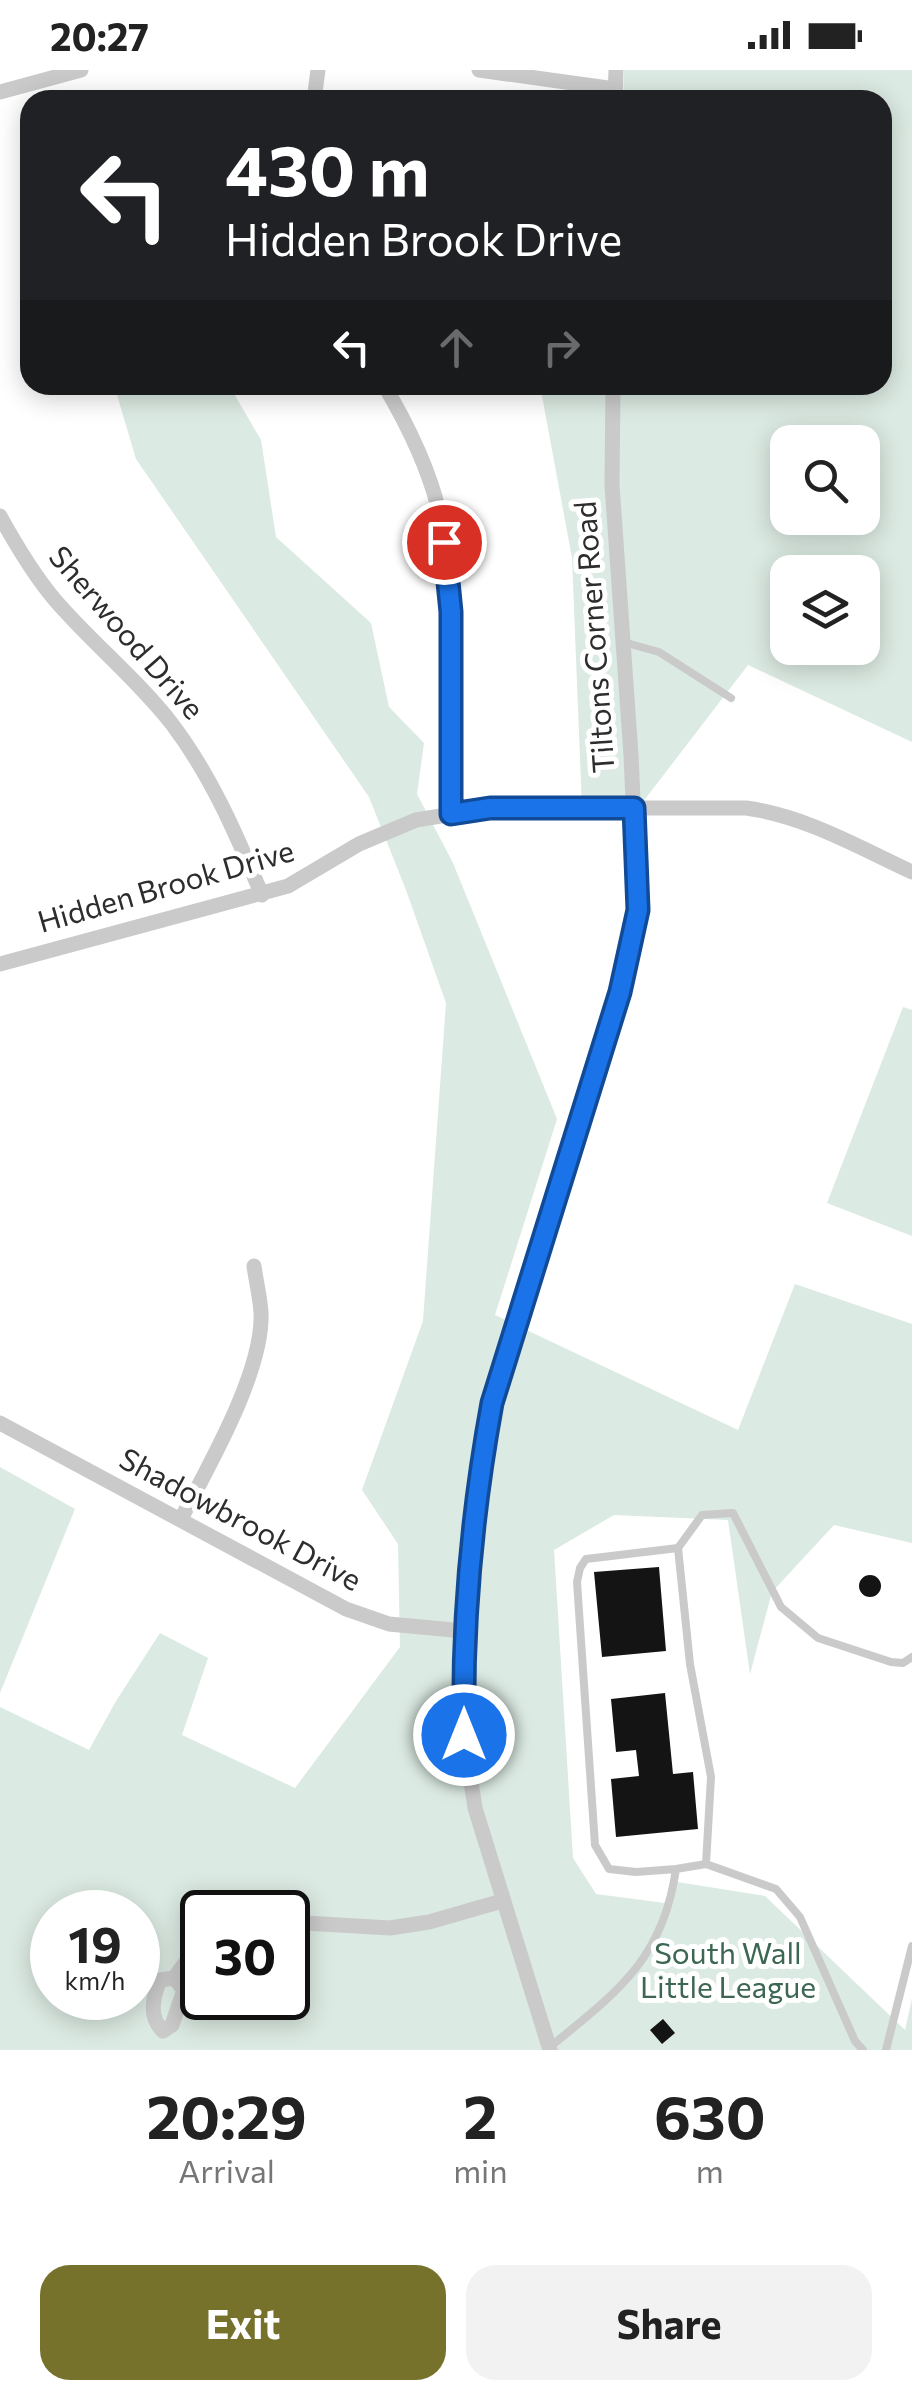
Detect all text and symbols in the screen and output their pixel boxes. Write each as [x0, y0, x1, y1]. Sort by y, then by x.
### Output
text: 20:27 [50, 12, 149, 59]
text: 430 m [225, 125, 430, 210]
icon: left [60, 130, 190, 260]
text: Hidden Brook Drive [225, 210, 622, 265]
icon: left [324, 320, 379, 375]
icon: ahead [429, 320, 484, 375]
icon: right [534, 320, 589, 375]
map controls [770, 425, 880, 665]
button: search [770, 425, 880, 535]
pin [402, 500, 487, 585]
street label: Tiltons Corner Road [565, 500, 620, 774]
icon: arrive [417, 515, 472, 570]
street label: Sherwood Drive [43, 537, 213, 726]
button: layers [770, 555, 880, 665]
street label: Hidden Brook Drive [33, 830, 298, 939]
street label: Shadowbrook Drive [114, 1438, 369, 1597]
position arrow [412, 1683, 516, 1787]
speed limit sign: 30 [180, 1890, 310, 2020]
text: 19 [68, 1912, 122, 1973]
park label: South Wall Little League [640, 1933, 816, 2004]
text: km/h [65, 1965, 125, 1995]
text: 20:29 [146, 2078, 307, 2151]
text: 2 [463, 2078, 497, 2151]
text: 630 [654, 2078, 766, 2151]
text: Arrival [178, 2150, 275, 2190]
text: min [453, 2150, 508, 2190]
text: m [696, 2150, 724, 2190]
button: Exit [40, 2265, 446, 2380]
button: Share [466, 2265, 872, 2380]

